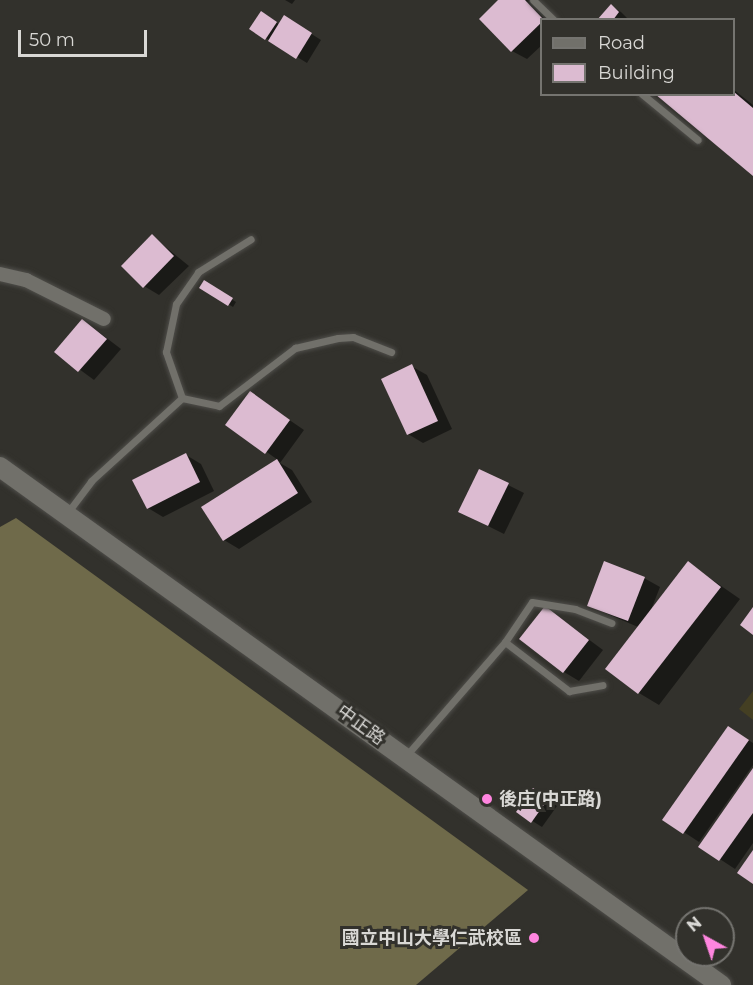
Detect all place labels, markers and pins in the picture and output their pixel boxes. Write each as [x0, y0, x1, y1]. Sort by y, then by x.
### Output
place label: 後庄(中正路) [499, 788, 602, 810]
marker: 後庄(中正路) [480, 792, 494, 806]
place label: 國立中山大學仁武校區 [342, 927, 522, 949]
marker: 國立中山大學仁武校區 [527, 931, 541, 945]

